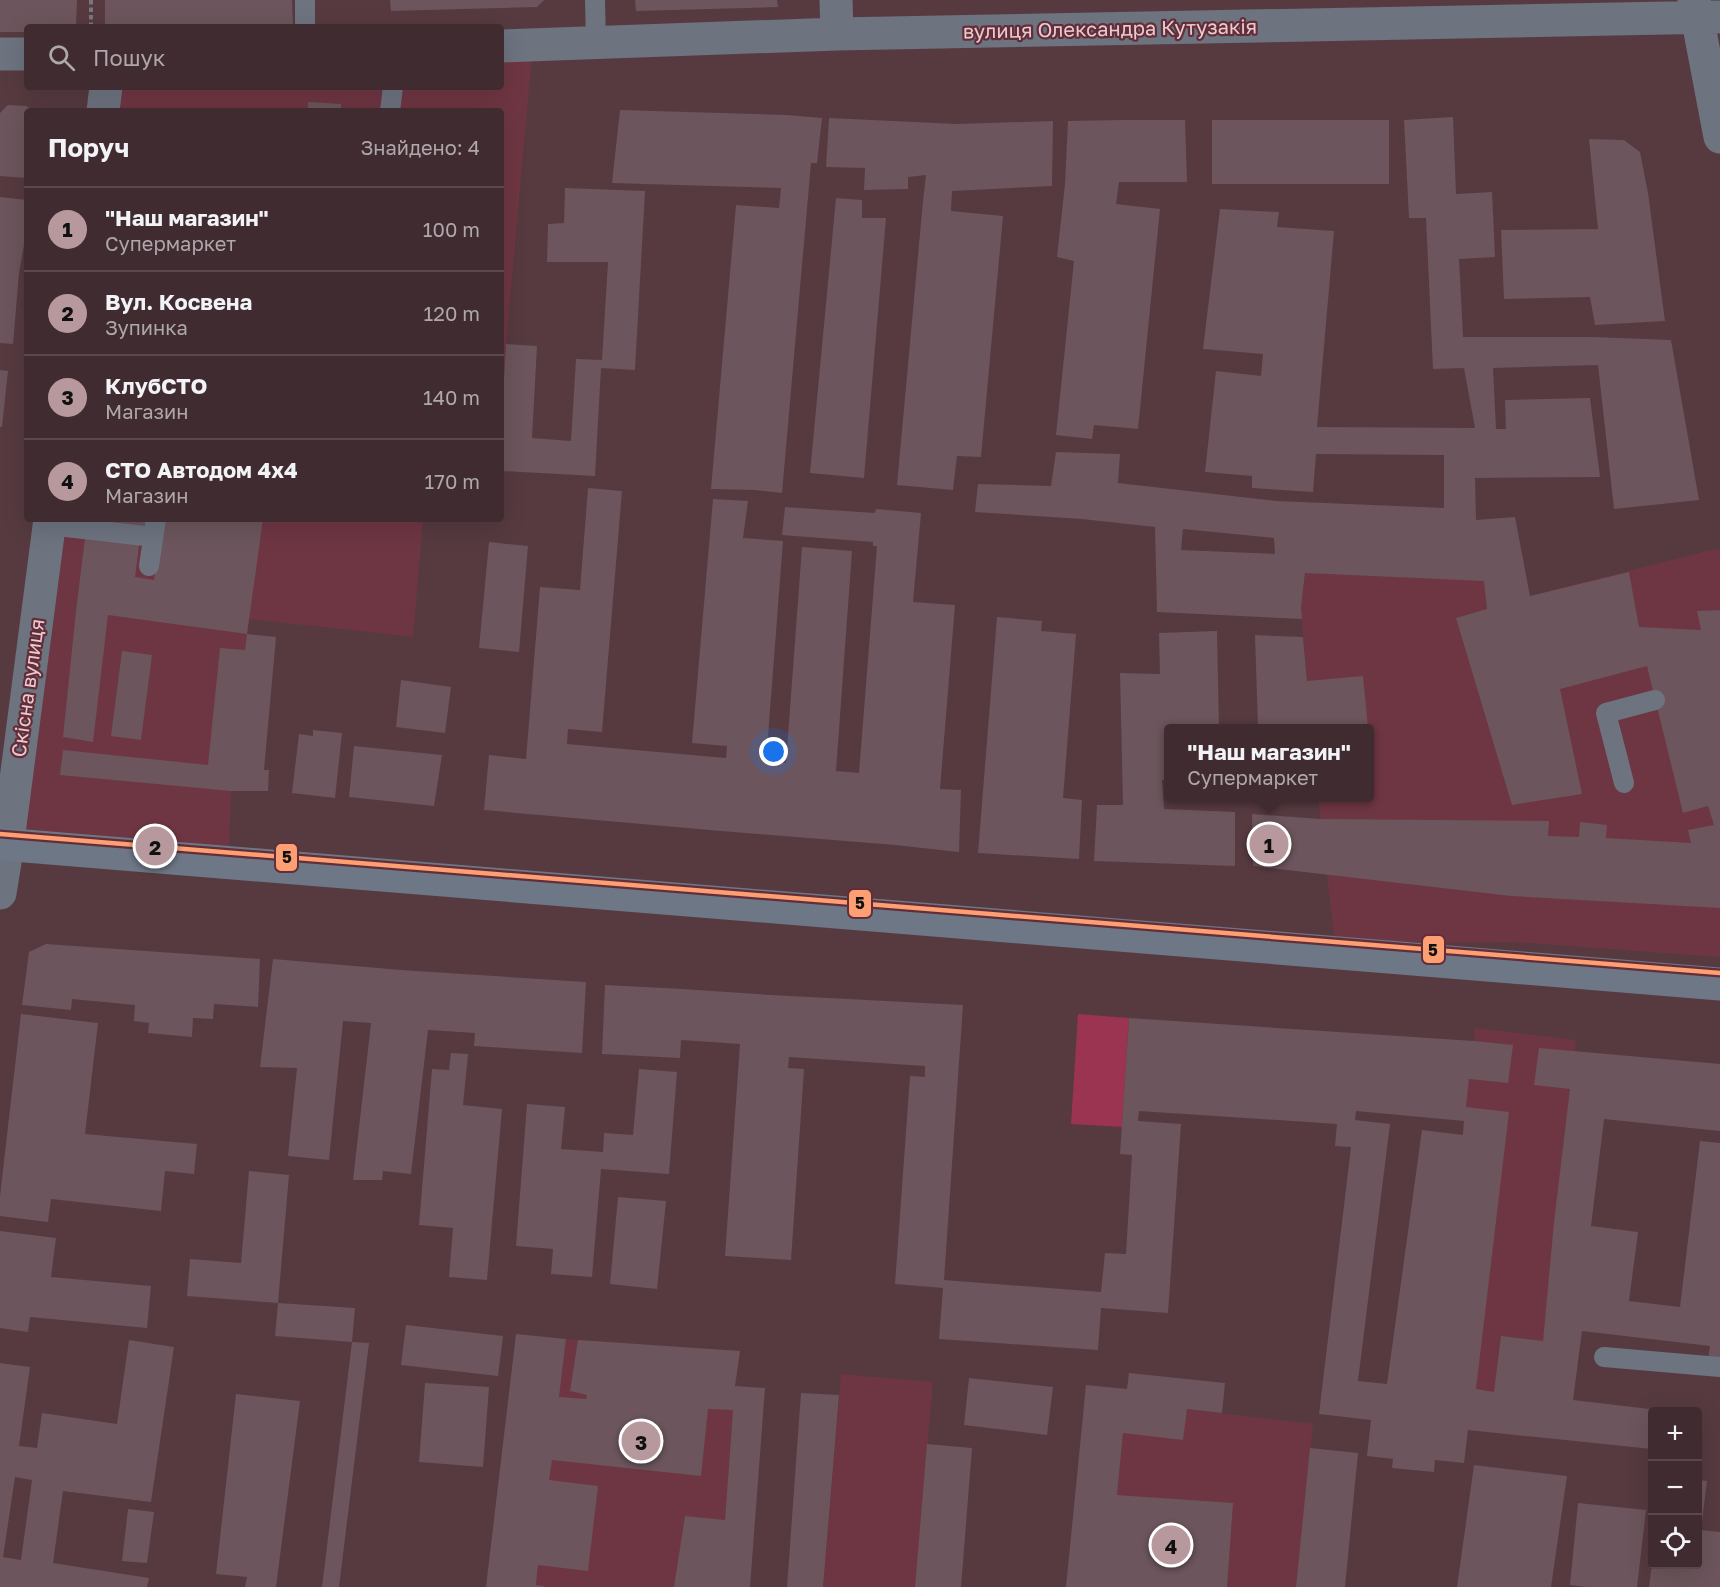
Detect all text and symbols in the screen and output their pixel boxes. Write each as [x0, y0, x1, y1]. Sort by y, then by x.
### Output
street label: вулиця Олександра Кутузакія [963, 13, 1257, 43]
search box [24, 24, 504, 90]
icon: search [45, 41, 78, 74]
text: Пошук [93, 44, 166, 71]
text: Поруч [48, 132, 129, 163]
text: Знайдено: 4 [360, 135, 480, 159]
text: "Наш магазин" [105, 204, 269, 231]
text: 1 [62, 217, 73, 241]
text: 100 m [423, 217, 480, 241]
text: Супермаркет [105, 231, 236, 255]
text: Вул. Косвена [105, 288, 252, 315]
text: 2 [61, 301, 74, 325]
text: 120 m [424, 301, 480, 325]
text: Зупинка [105, 315, 188, 339]
text: КлубСТО [105, 372, 207, 399]
text: 3 [61, 385, 74, 409]
text: 140 m [423, 385, 480, 409]
text: Магазин [105, 399, 189, 423]
text: СТО Автодом 4х4 [105, 456, 298, 483]
text: 4 [61, 469, 74, 493]
text: 170 m [425, 469, 480, 493]
text: Магазин [105, 483, 189, 507]
street label: Cкісна вулиця [5, 617, 49, 759]
popup [1164, 724, 1374, 802]
your location [759, 737, 788, 766]
text: "Наш магазин" [1187, 738, 1351, 765]
text: Супермаркет [1187, 765, 1318, 789]
pin: 1 [1250, 822, 1288, 866]
pin: 2 [136, 824, 174, 868]
line badge: 5 [275, 843, 298, 872]
text: 5 [282, 847, 292, 867]
line badge: 5 [848, 889, 872, 918]
text: 5 [855, 893, 865, 913]
line badge: 5 [1422, 935, 1445, 964]
text: 5 [1428, 940, 1438, 960]
map controls [1648, 1407, 1702, 1569]
button: + [1648, 1407, 1702, 1461]
pin: 3 [622, 1418, 660, 1464]
button: − [1648, 1461, 1702, 1515]
button: locate [1648, 1515, 1702, 1569]
pin: 4 [1152, 1522, 1190, 1568]

